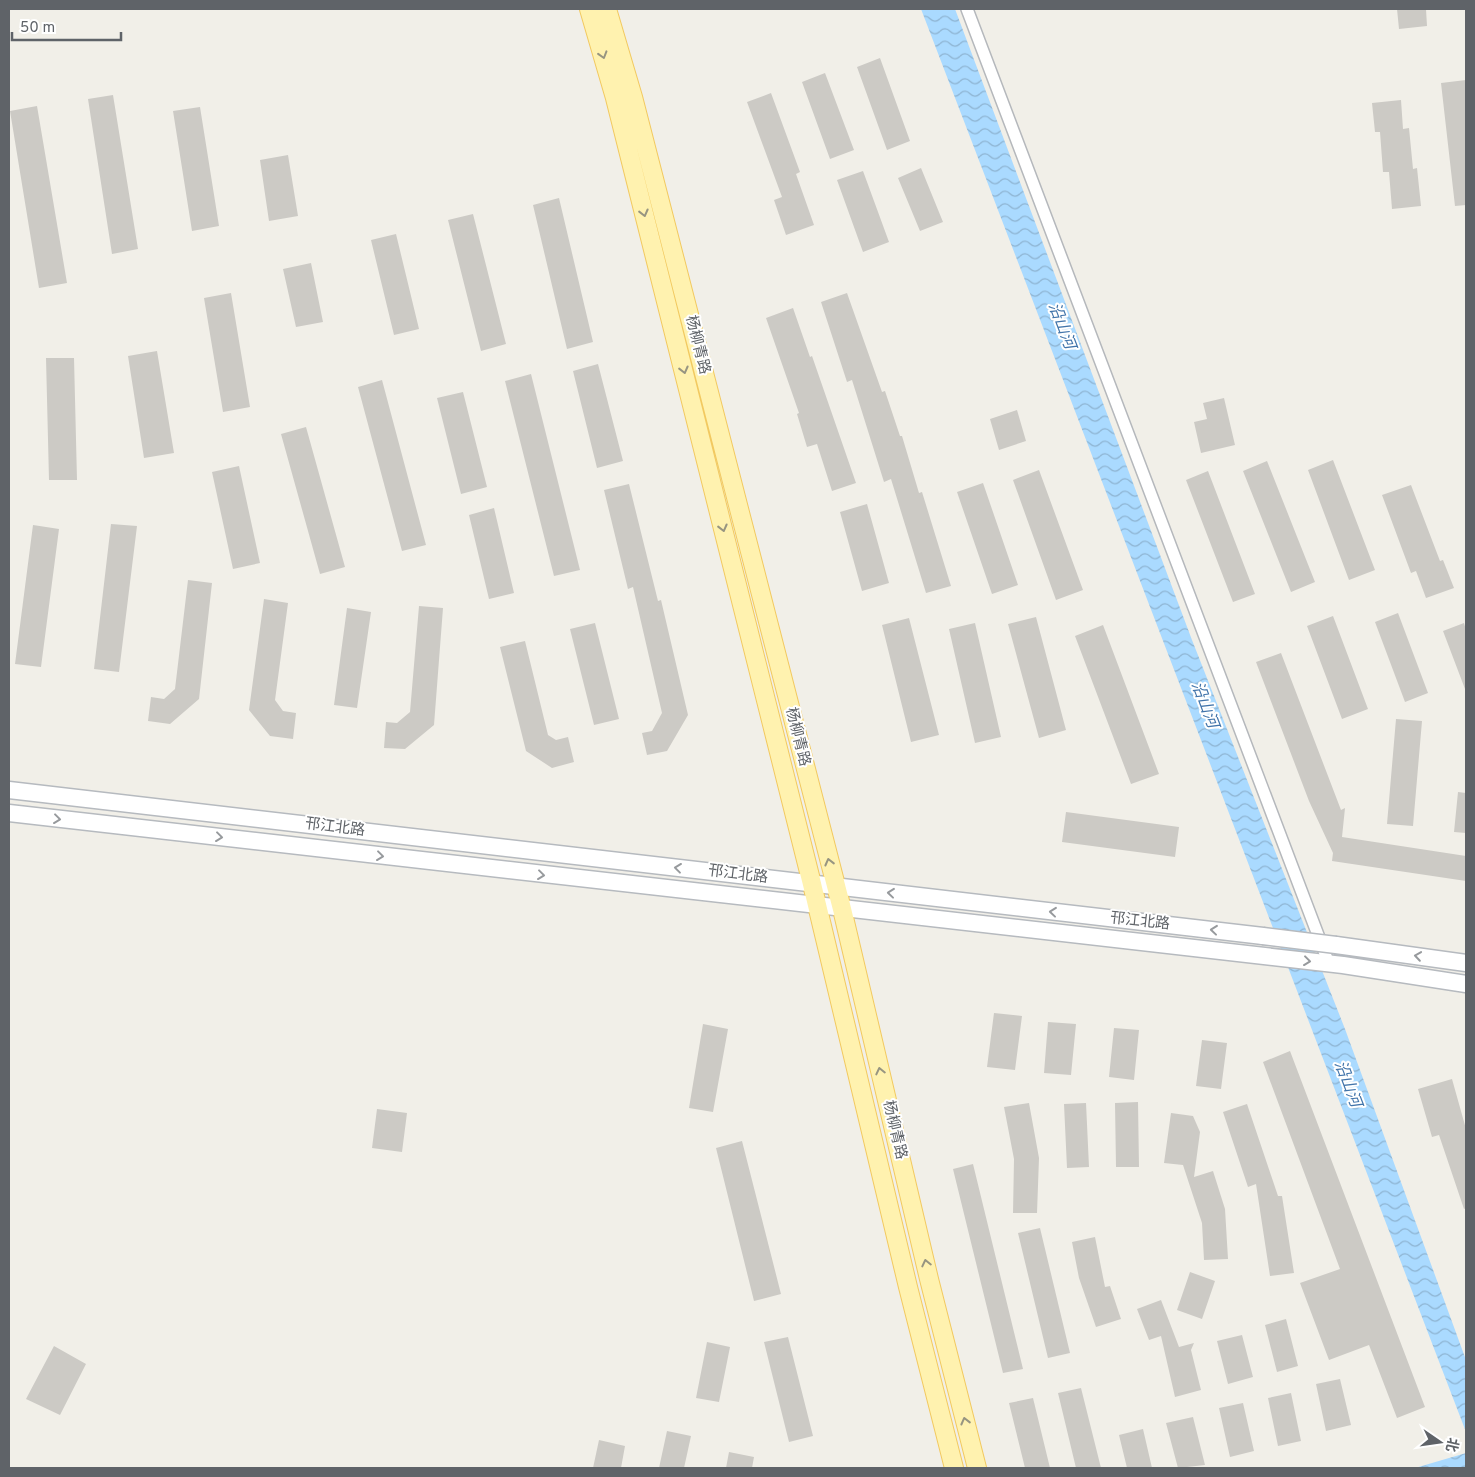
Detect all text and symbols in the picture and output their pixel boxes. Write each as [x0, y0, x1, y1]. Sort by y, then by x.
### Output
scale bar [12, 10, 121, 42]
text: 50 m [20, 19, 55, 38]
one-way arrow [597, 51, 607, 59]
one-way arrow [638, 208, 649, 217]
water label: 沿山河 [1043, 300, 1080, 355]
street label: 杨柳青路 [681, 314, 713, 376]
one-way arrow [678, 366, 689, 375]
one-way arrow [717, 523, 728, 532]
water label: 沿山河 [1186, 679, 1223, 734]
street label: 杨柳青路 [781, 706, 813, 768]
one-way arrow [53, 813, 61, 824]
street label: 邗江北路 [304, 814, 366, 841]
one-way arrow [215, 831, 223, 842]
one-way arrow [376, 850, 384, 861]
one-way arrow [824, 858, 835, 867]
street label: 邗江北路 [707, 861, 769, 888]
one-way arrow [673, 863, 681, 874]
one-way arrow [538, 869, 546, 880]
one-way arrow [887, 888, 895, 899]
one-way arrow [1048, 907, 1056, 918]
street label: 邗江北路 [1109, 908, 1171, 935]
one-way arrow [1210, 925, 1218, 936]
one-way arrow [1414, 952, 1422, 962]
one-way arrow [1303, 955, 1311, 966]
water label: 沿山河 [1329, 1058, 1366, 1113]
one-way arrow [875, 1067, 886, 1076]
street label: 杨柳青路 [878, 1099, 910, 1161]
one-way arrow [921, 1259, 932, 1268]
one-way arrow [960, 1417, 971, 1425]
north arrow [1415, 1417, 1465, 1467]
text: 北 [1441, 1436, 1461, 1453]

